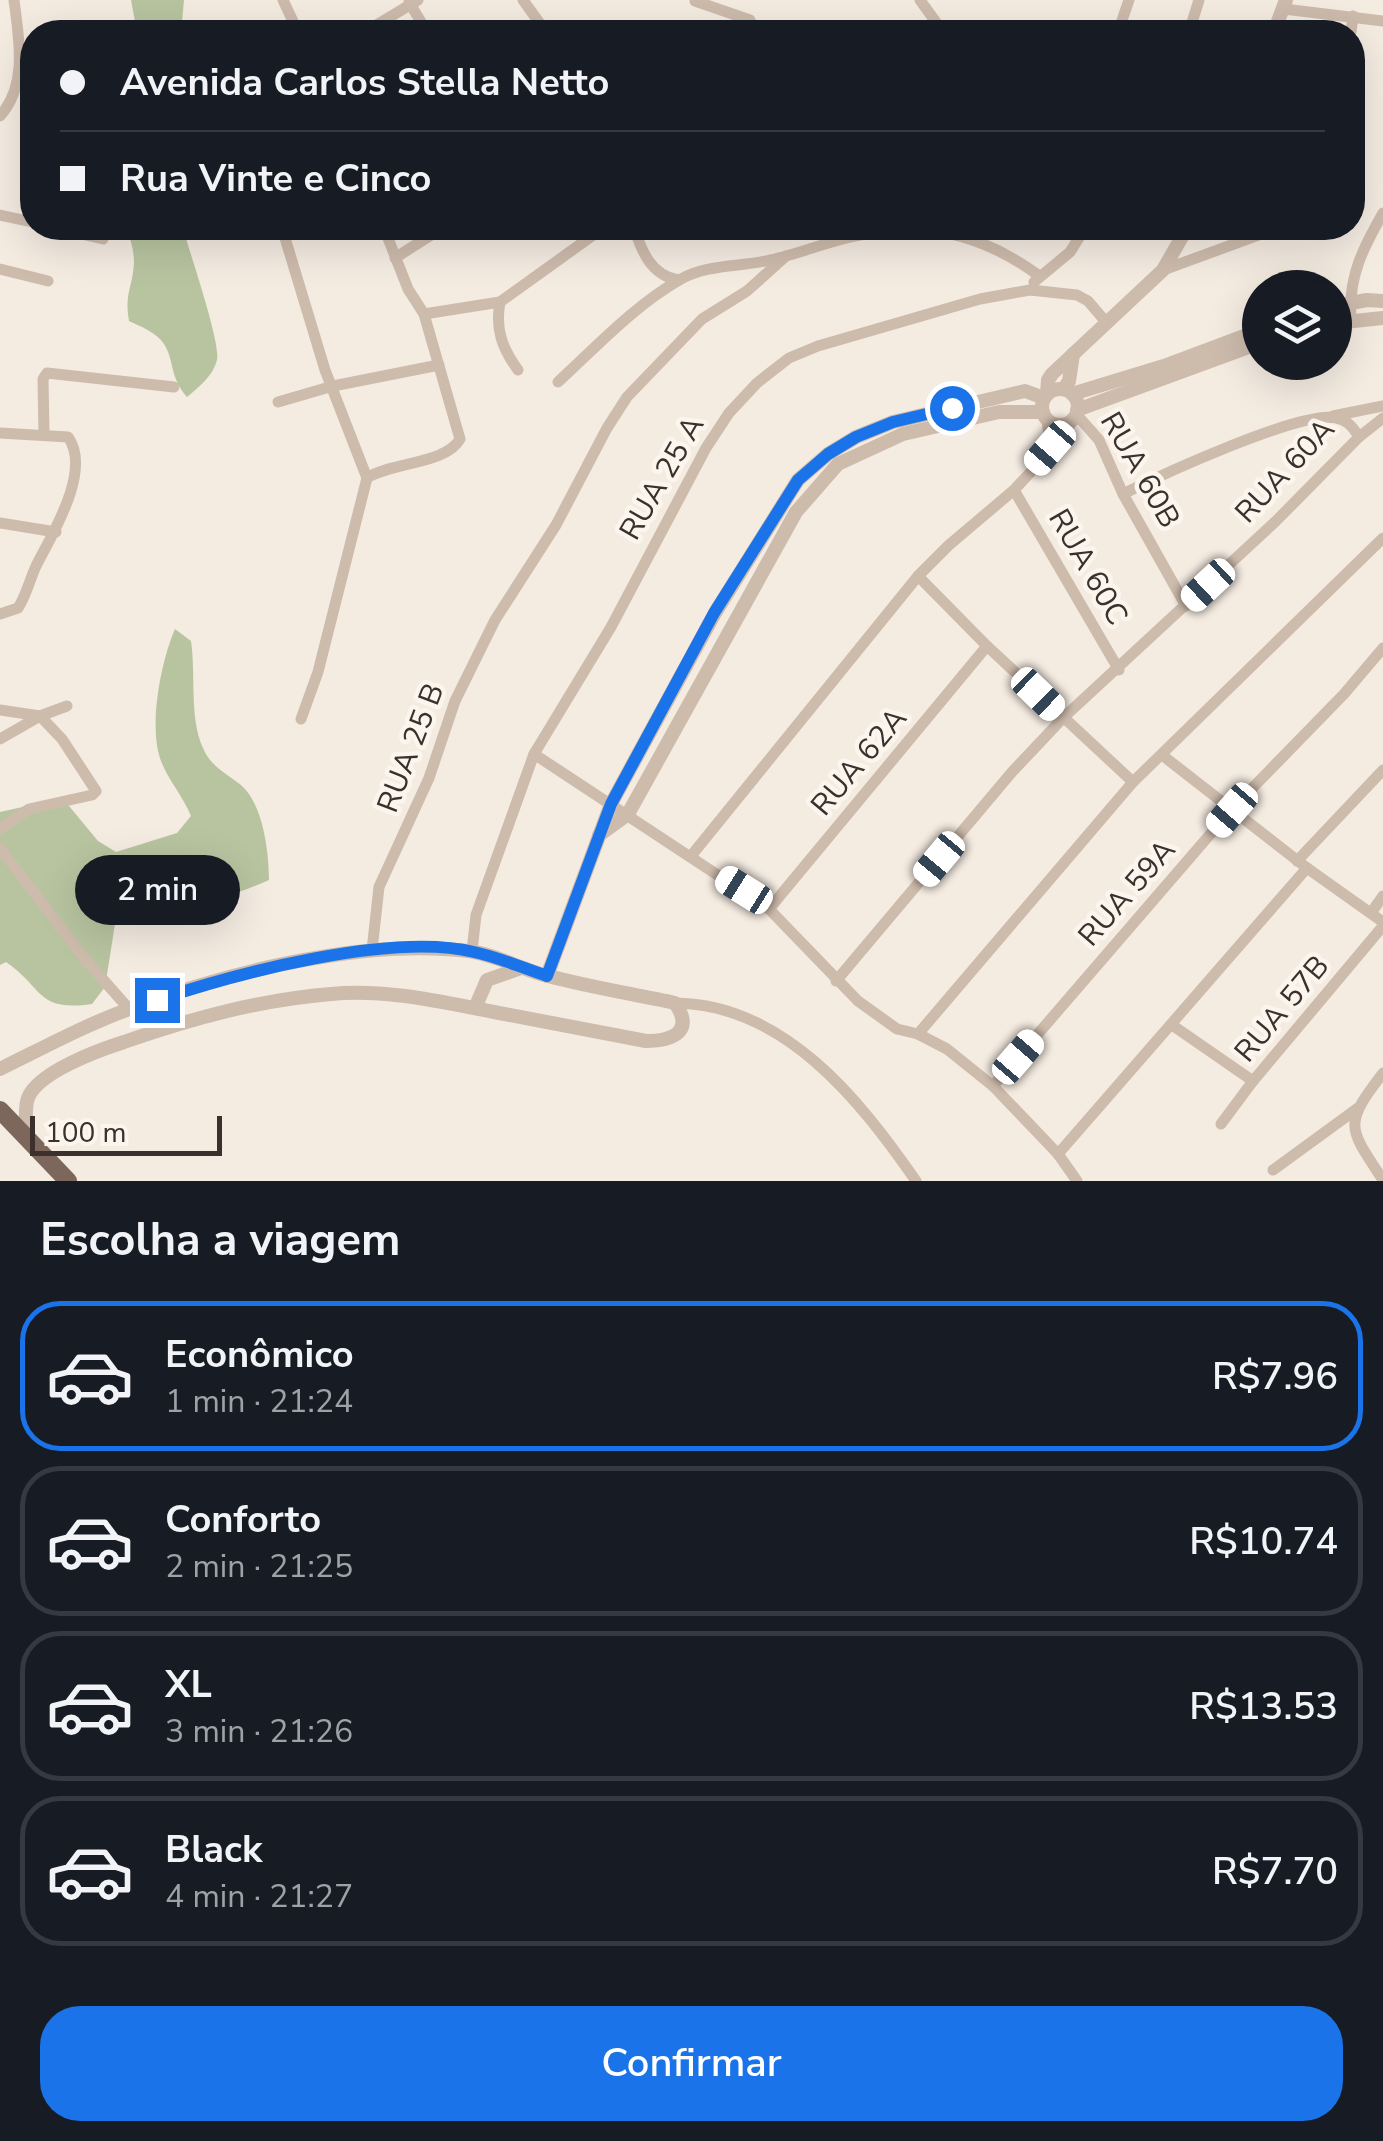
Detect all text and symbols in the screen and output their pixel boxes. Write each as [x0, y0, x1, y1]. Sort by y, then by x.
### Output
text: Avenida Carlos Stella Netto [120, 57, 609, 108]
text: Rua Vinte e Cinco [120, 153, 431, 204]
map controls [1242, 270, 1352, 380]
button: layers [1242, 270, 1352, 380]
route start [930, 386, 975, 431]
street label: RUA 60B [1090, 404, 1190, 536]
street label: RUA 25 A [610, 408, 714, 548]
street label: RUA 60A [1226, 410, 1344, 532]
car [1019, 416, 1081, 480]
street label: RUA 60C [1038, 502, 1138, 632]
car [1176, 554, 1240, 616]
car [1006, 662, 1070, 726]
street label: RUA 25 B [368, 677, 454, 819]
street label: RUA 62A [802, 699, 916, 825]
car [1201, 778, 1263, 842]
car [908, 826, 970, 892]
street label: RUA 59A [1069, 831, 1185, 955]
callout: 2 min [74, 855, 240, 925]
car [711, 861, 777, 919]
text: 2 min [117, 868, 198, 911]
street label: RUA 57B [1225, 947, 1339, 1071]
route end [135, 978, 180, 1023]
car [987, 1025, 1049, 1089]
scale bar [30, 1111, 222, 1156]
text: 100 m [45, 1114, 127, 1152]
text: Escolha a viagem [40, 1210, 400, 1271]
text: Econômico [165, 1329, 354, 1380]
icon: car [45, 1331, 135, 1421]
text: R$7.96 [1212, 1351, 1338, 1402]
text: 1 min · 21:24 [165, 1380, 353, 1423]
text: Conforto [165, 1494, 321, 1545]
icon: car [45, 1496, 135, 1586]
text: R$10.74 [1189, 1516, 1338, 1567]
text: 2 min · 21:25 [165, 1545, 353, 1588]
text: XL [165, 1659, 212, 1710]
icon: car [45, 1661, 135, 1751]
text: R$13.53 [1189, 1681, 1338, 1732]
text: 3 min · 21:26 [165, 1710, 353, 1753]
text: Black [165, 1824, 262, 1875]
icon: car [45, 1826, 135, 1916]
text: R$7.70 [1212, 1846, 1338, 1897]
text: 4 min · 21:27 [165, 1875, 353, 1918]
button: Confirmar [40, 2006, 1343, 2121]

